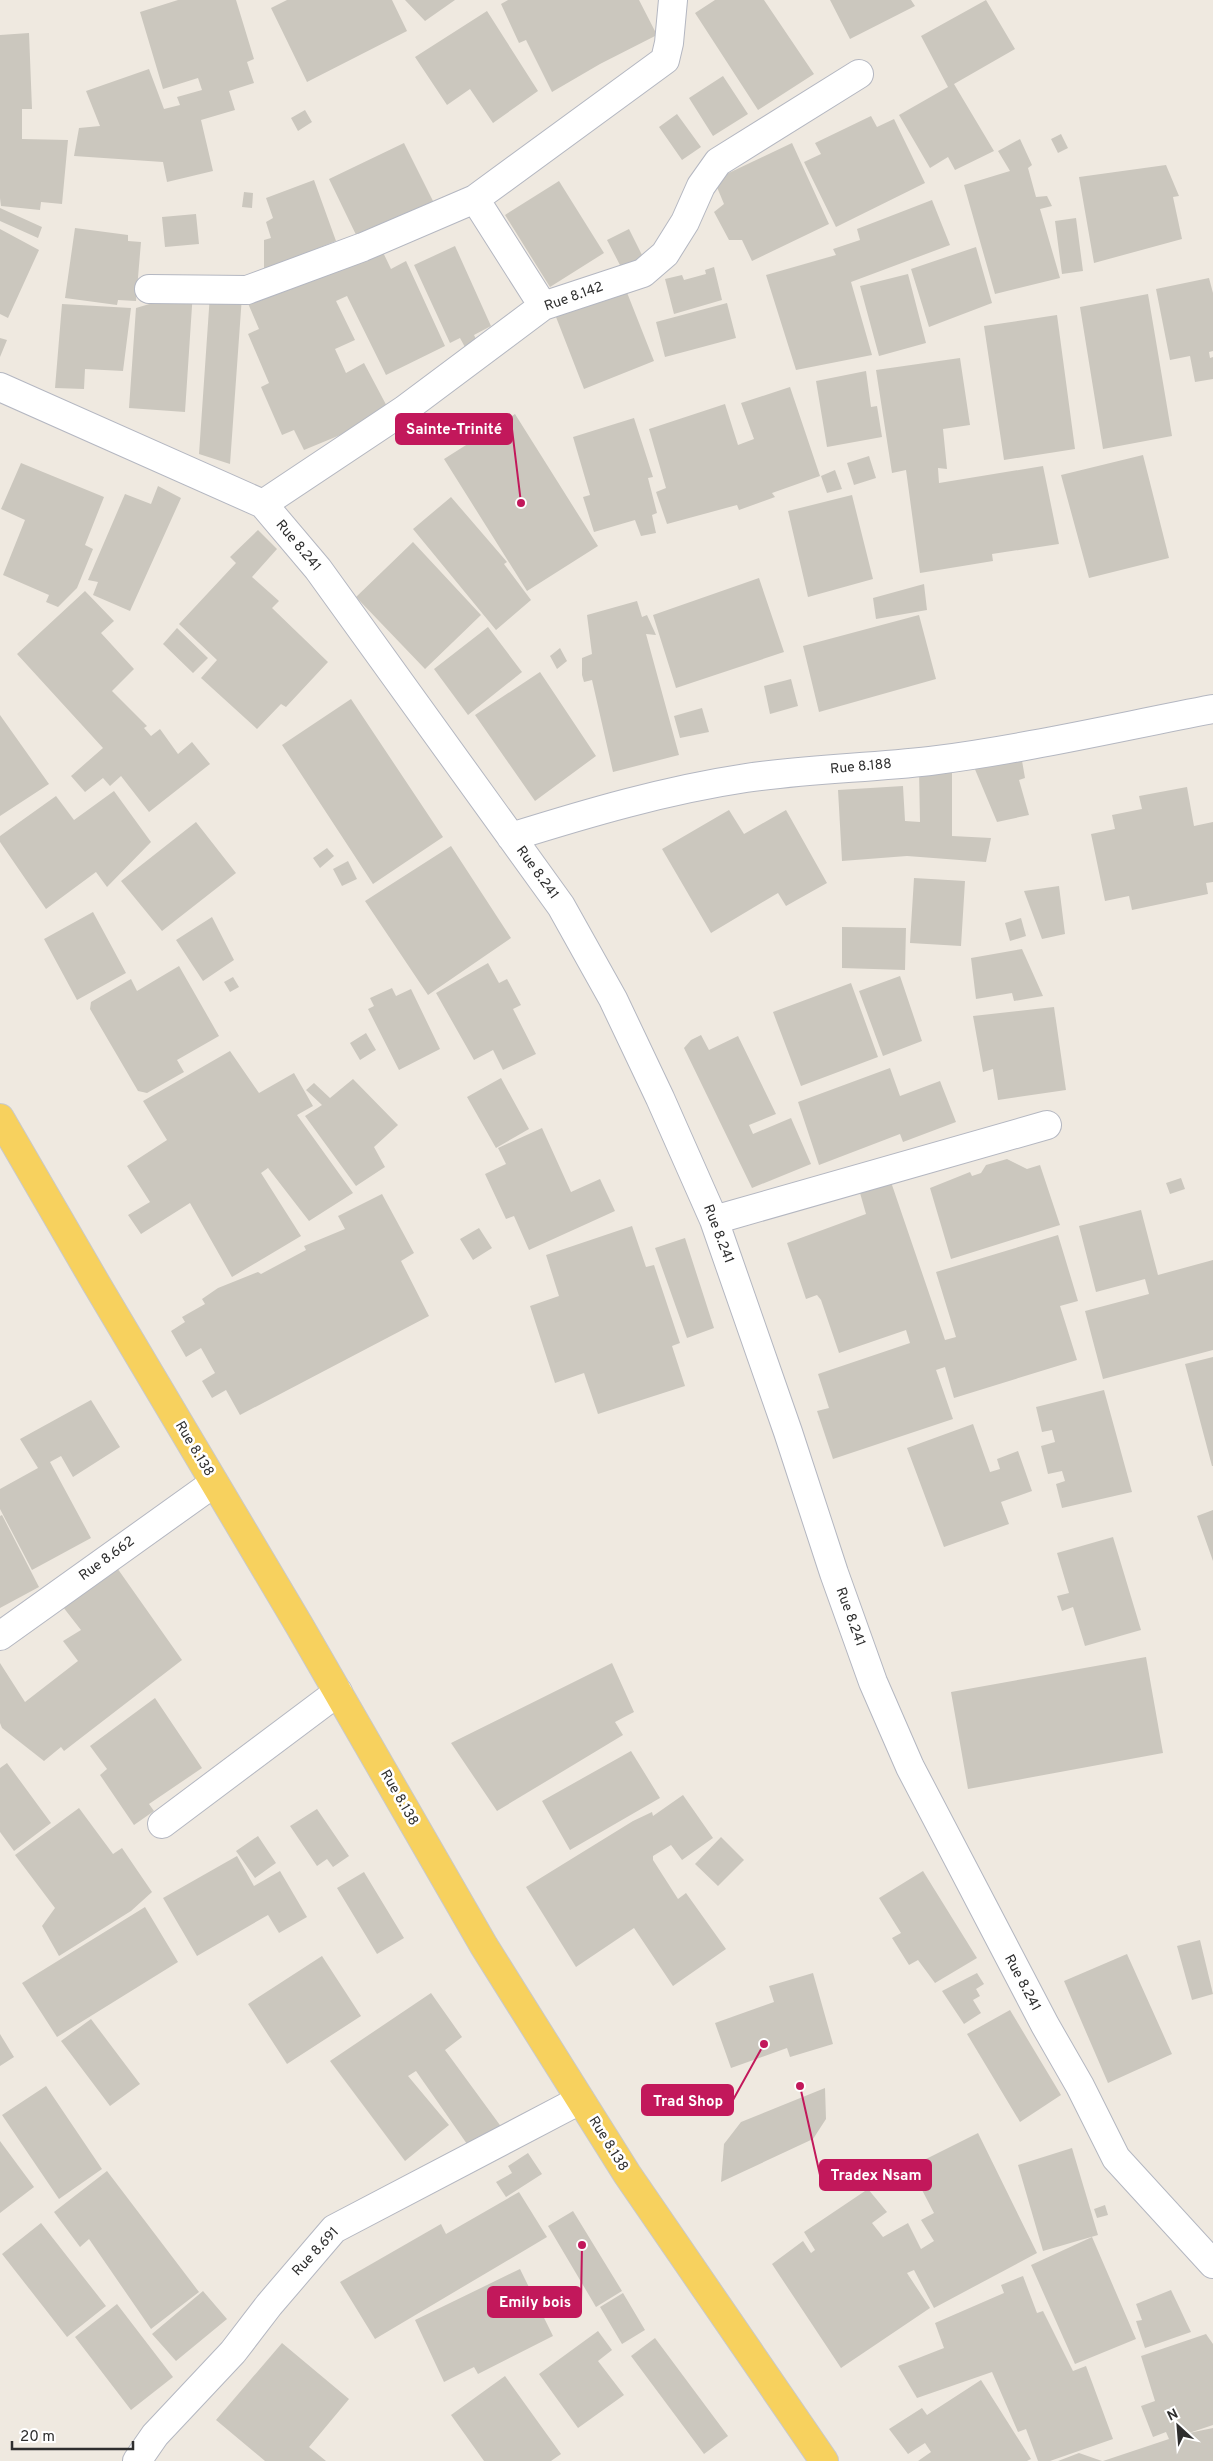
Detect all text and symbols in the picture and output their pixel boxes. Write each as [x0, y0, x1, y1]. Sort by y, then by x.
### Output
street label: Rue 8.142 [542, 278, 606, 316]
callout: Sainte-Trinité [396, 414, 512, 444]
text: Sainte-Trinité [406, 421, 502, 440]
street label: Rue 8.241 [272, 517, 324, 575]
street label: Rue 8.188 [830, 756, 892, 778]
street label: Rue 8.241 [512, 843, 562, 903]
street label: Rue 8.241 [699, 1202, 737, 1266]
street label: Rue 8.138 [171, 1418, 217, 1480]
street label: Rue 8.662 [76, 1533, 138, 1585]
street label: Rue 8.241 [831, 1585, 869, 1649]
street label: Rue 8.138 [376, 1767, 422, 1829]
street label: Rue 8.241 [1000, 1952, 1044, 2014]
callout: Trad Shop [642, 2085, 733, 2115]
text: Trad Shop [653, 2093, 723, 2112]
street label: Rue 8.138 [584, 2113, 632, 2175]
callout: Tradex Nsam [820, 2160, 931, 2190]
text: Tradex Nsam [830, 2167, 922, 2186]
street label: Rue 8.691 [289, 2224, 343, 2280]
callout: Emily bois [488, 2287, 581, 2317]
text: Emily bois [499, 2294, 571, 2313]
north arrow [1153, 2401, 1203, 2451]
text: N [1165, 2406, 1181, 2426]
scale bar [12, 2418, 134, 2450]
text: 20 m [20, 2428, 55, 2447]

